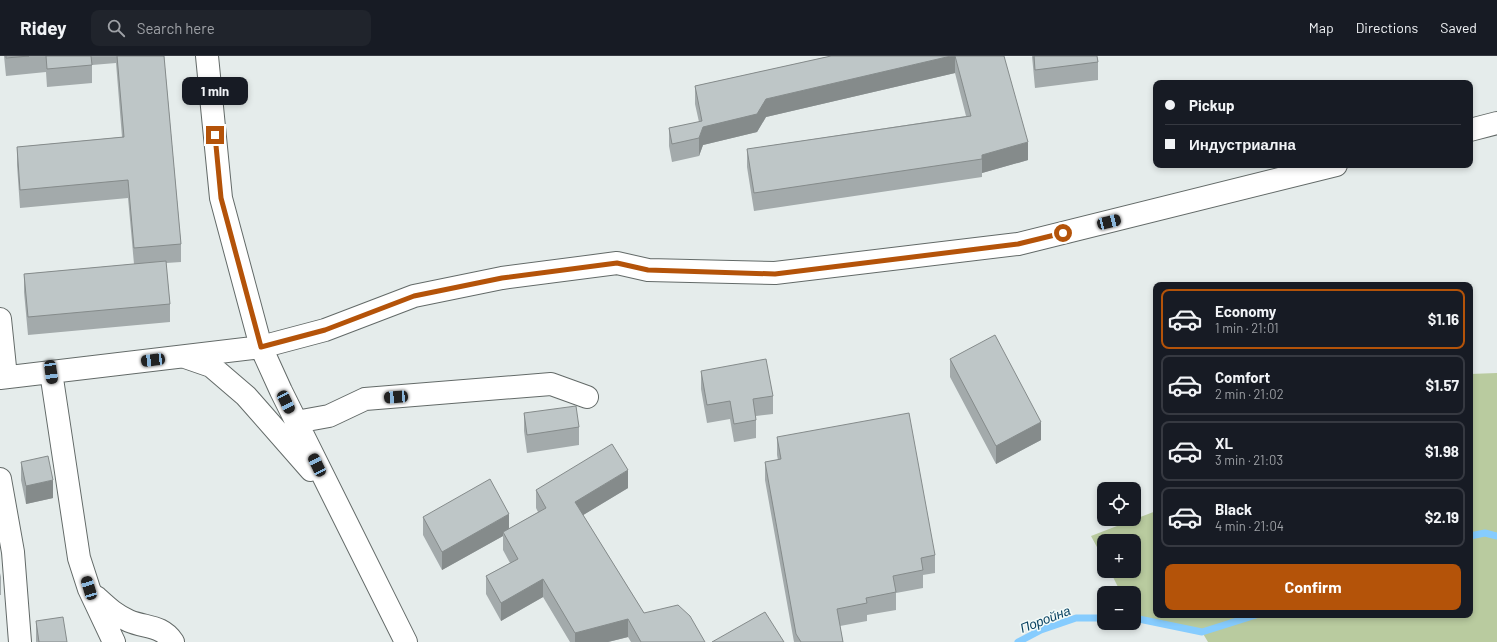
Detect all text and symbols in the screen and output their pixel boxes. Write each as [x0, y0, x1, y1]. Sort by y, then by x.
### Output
search box [91, 10, 371, 46]
text: Ridey [20, 16, 67, 39]
icon: search [105, 17, 127, 39]
text: Search here [137, 19, 215, 37]
text: Map [1309, 19, 1334, 36]
text: Directions [1356, 19, 1418, 36]
text: Saved [1440, 19, 1477, 36]
callout: 1 min [182, 77, 248, 105]
text: 1 min [201, 83, 229, 99]
text: Pickup [1189, 96, 1235, 114]
route end [206, 126, 224, 144]
text: Индустриална [1189, 135, 1296, 153]
car [1096, 213, 1122, 231]
route start [1054, 224, 1072, 242]
icon: car [1167, 301, 1203, 337]
text: Economy [1215, 302, 1276, 320]
text: $1.16 [1428, 310, 1459, 328]
text: 1 min · 21:01 [1215, 320, 1278, 336]
car [140, 353, 166, 367]
car [43, 359, 59, 385]
icon: car [1167, 367, 1203, 403]
text: Comfort [1215, 368, 1270, 386]
text: $1.57 [1426, 376, 1459, 394]
text: 2 min · 21:02 [1215, 386, 1284, 402]
car [275, 389, 297, 415]
car [384, 390, 408, 404]
icon: car [1167, 433, 1203, 469]
text: XL [1215, 434, 1233, 452]
text: $1.98 [1425, 442, 1459, 460]
car [306, 452, 328, 478]
text: 3 min · 21:03 [1215, 452, 1283, 468]
map controls [1097, 482, 1141, 630]
button: locate [1097, 482, 1141, 526]
icon: car [1167, 499, 1203, 535]
text: Black [1215, 500, 1252, 518]
text: $2.19 [1425, 508, 1459, 526]
text: 4 min · 21:04 [1215, 518, 1284, 534]
button: + [1097, 534, 1141, 578]
button: Confirm [1165, 564, 1461, 610]
car [80, 575, 98, 601]
button: − [1097, 586, 1141, 630]
water label: Поройна [1018, 602, 1072, 636]

